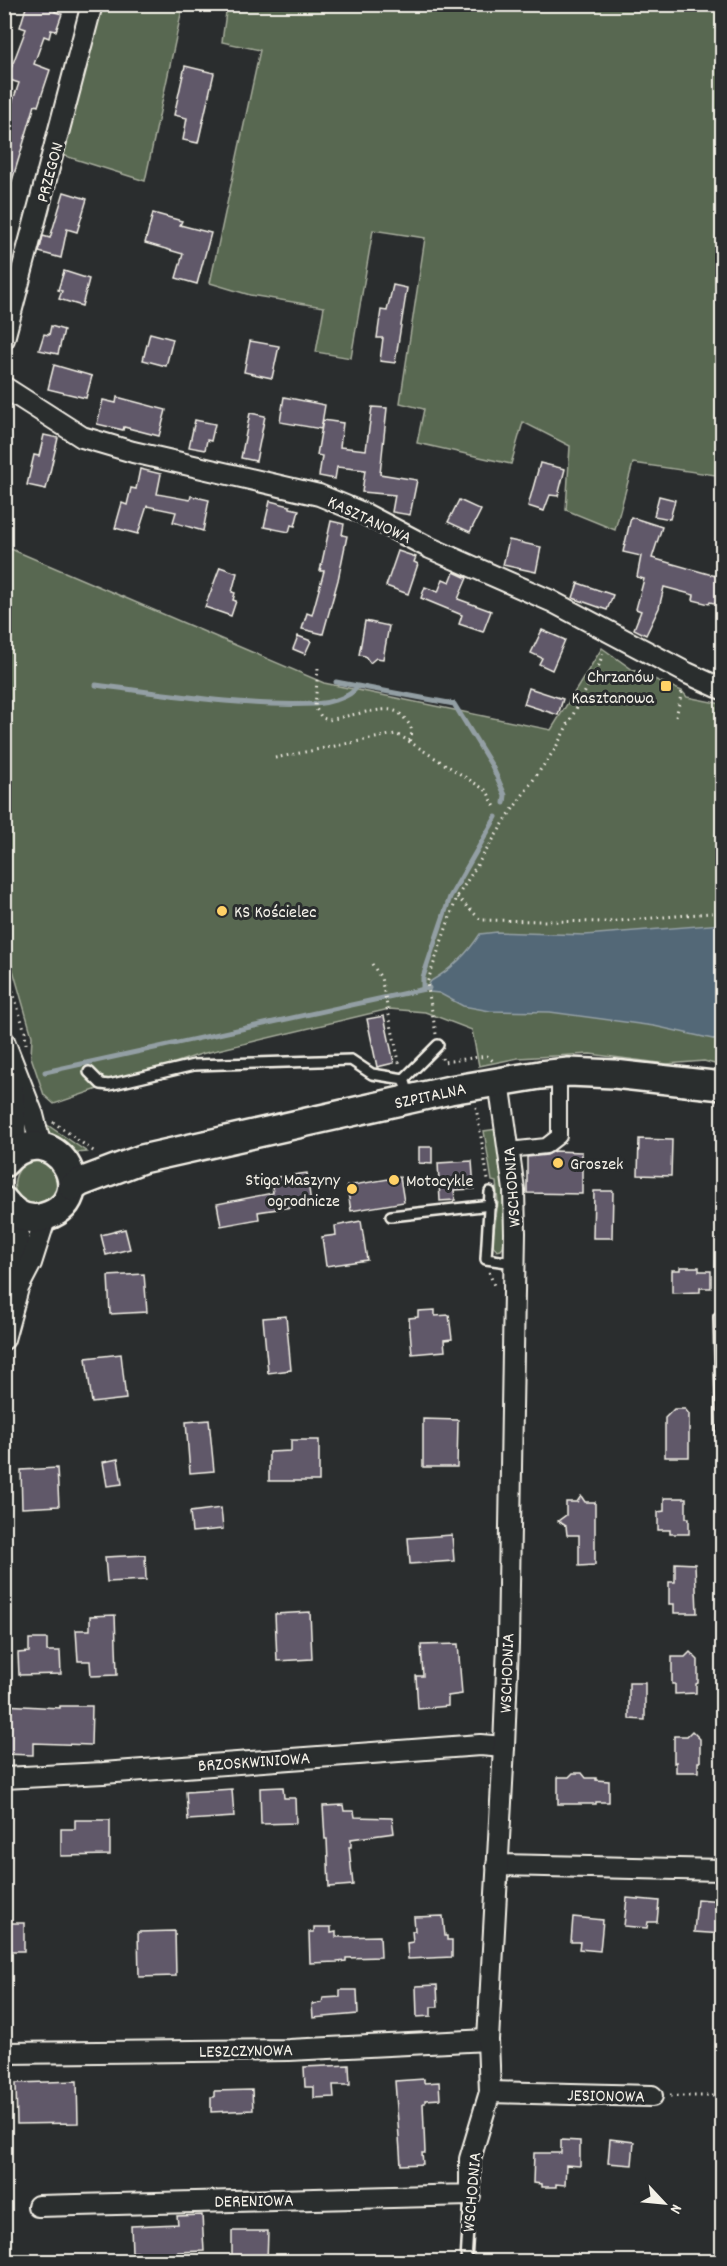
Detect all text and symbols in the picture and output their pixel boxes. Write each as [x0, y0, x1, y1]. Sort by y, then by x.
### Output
street label: PRZEGON [31, 140, 71, 206]
street label: KASZTANOWA [323, 491, 415, 552]
place label: Chrzanów Kasztanowa [571, 666, 655, 712]
marker: Chrzanów Kasztanowa [659, 679, 673, 693]
place label: KS Kościelec [234, 901, 316, 926]
marker: KS Kościelec [215, 904, 229, 918]
street label: SZPITALNA [392, 1078, 469, 1117]
street label: WSCHODNIA [498, 1146, 529, 1228]
place label: Groszek [570, 1153, 624, 1178]
marker: Groszek [551, 1156, 565, 1170]
place label: Stiga Maszyny ogrodnicze [245, 1169, 341, 1215]
place label: Motocykle [406, 1170, 473, 1195]
marker: Motocykle [387, 1173, 401, 1187]
marker: Stiga Maszyny ogrodnicze [345, 1182, 359, 1196]
street label: WSCHODNIA [495, 1632, 522, 1714]
street label: BRZOSKWINIOWA [197, 1747, 311, 1780]
street label: LESZCZYNOWA [199, 2039, 294, 2066]
street label: JESIONOWA [567, 2084, 645, 2111]
street label: WSCHODNIA [458, 2151, 489, 2233]
north arrow [634, 2173, 694, 2233]
street label: DERENIOWA [214, 2189, 294, 2216]
text: N [663, 2200, 687, 2217]

